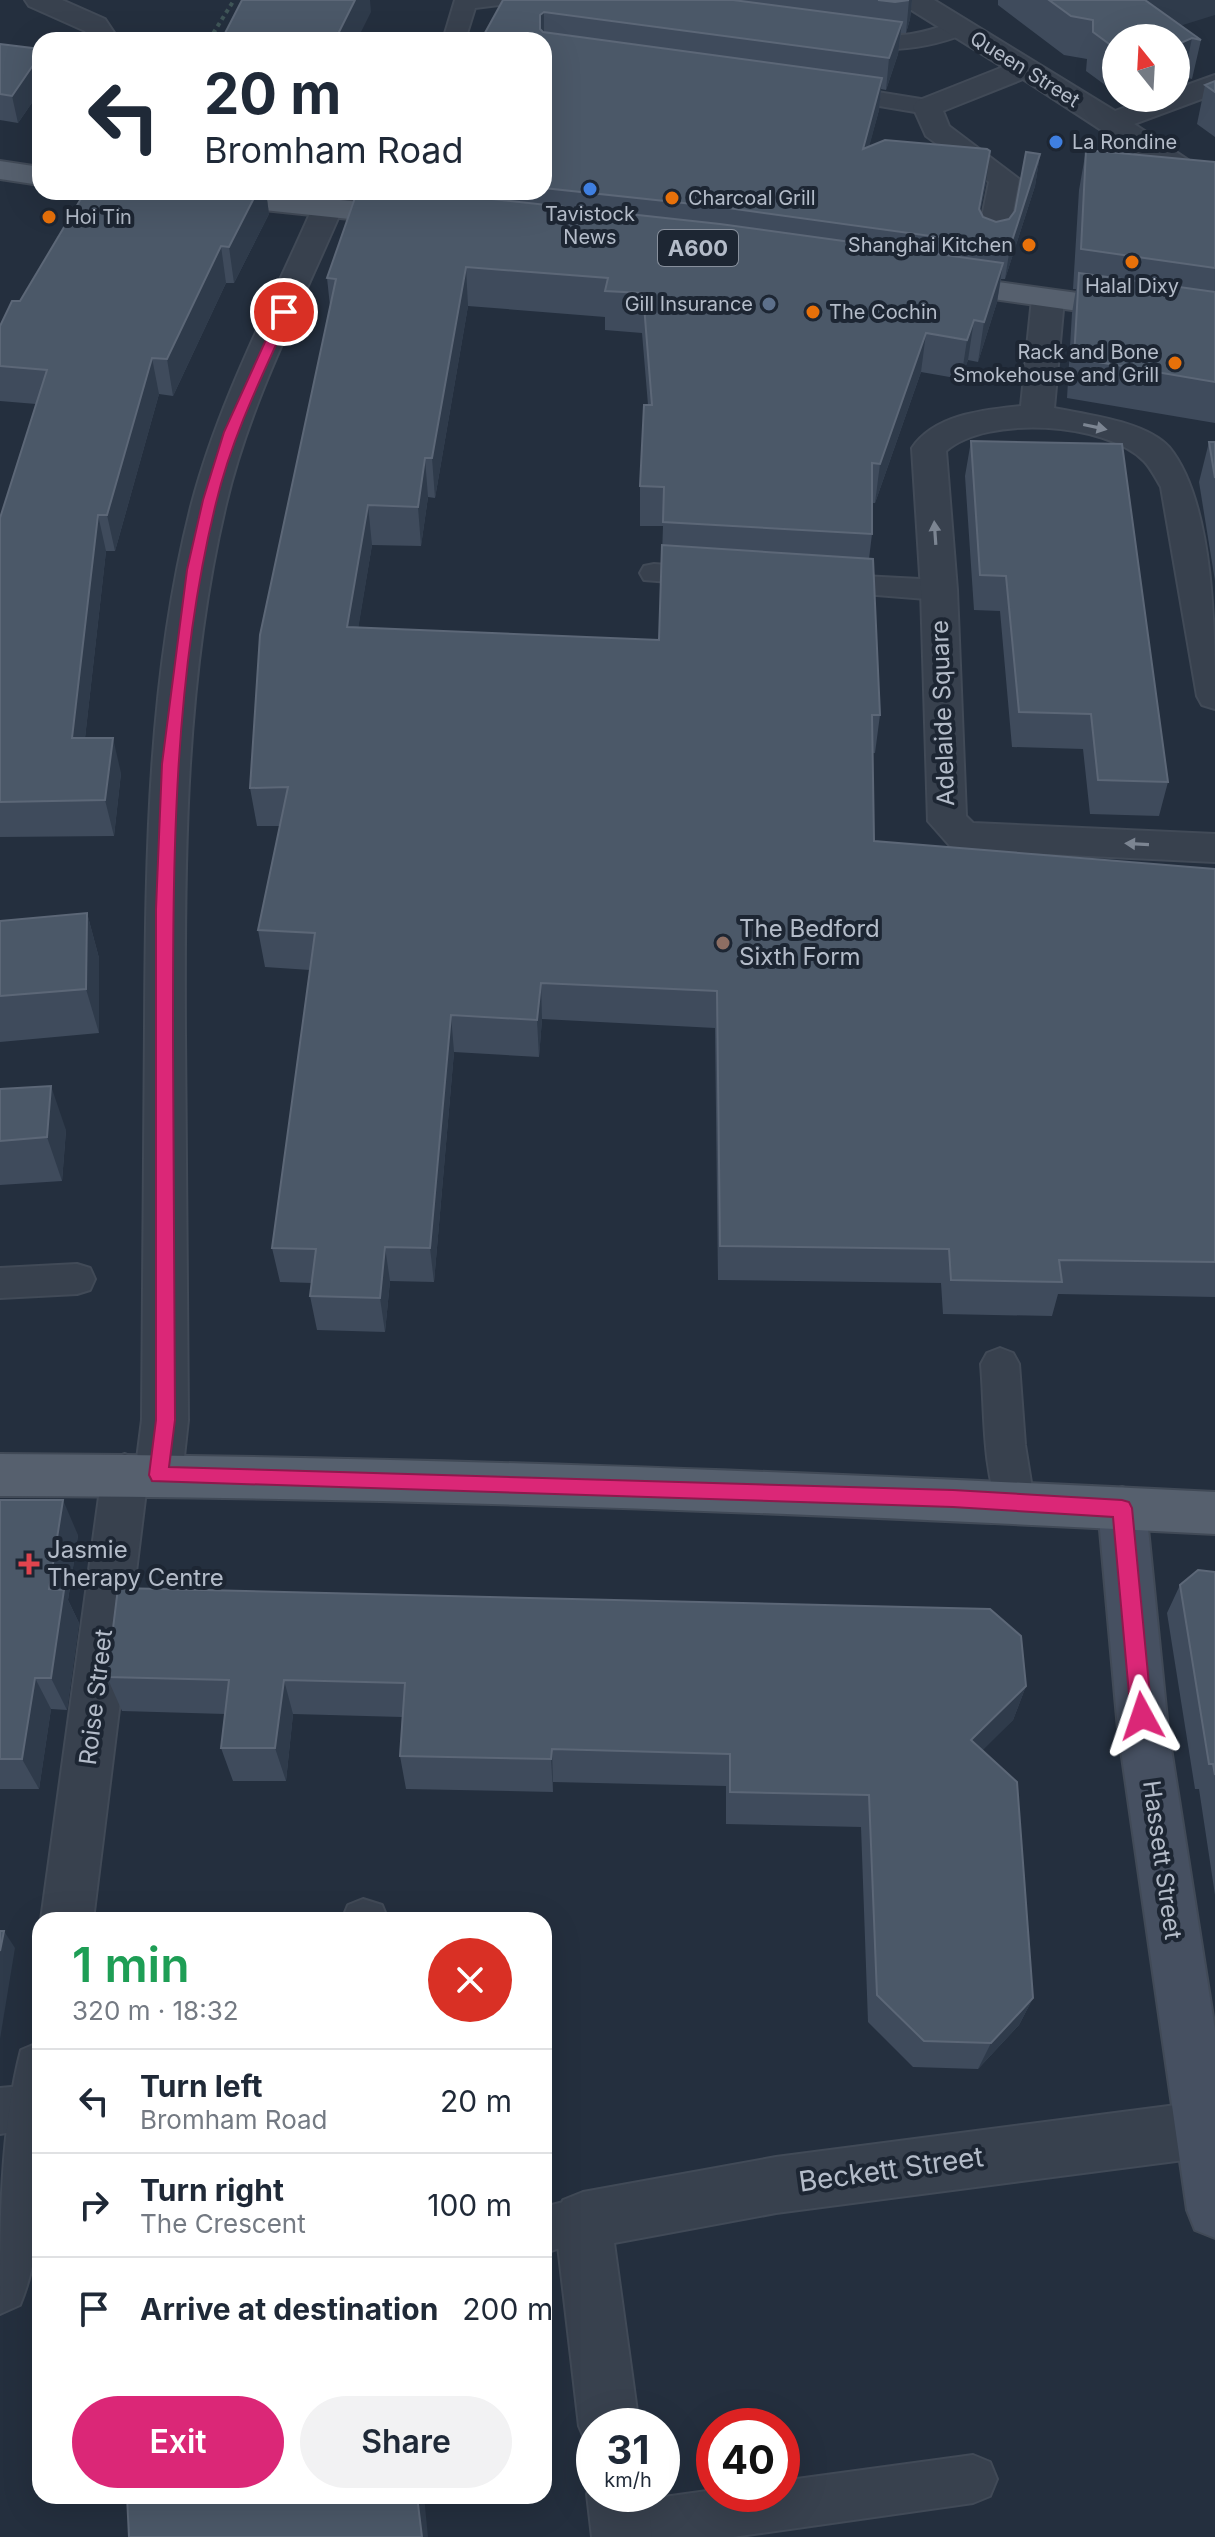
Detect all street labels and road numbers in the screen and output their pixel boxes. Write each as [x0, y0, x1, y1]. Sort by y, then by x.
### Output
street label: Queen Street [966, 26, 1084, 112]
road number: A600 [658, 230, 738, 266]
street label: Adelaide Square [925, 619, 960, 807]
street label: Roise Street [73, 1627, 118, 1766]
street label: Hassett Street [1137, 1779, 1188, 1941]
street label: Beckett Street [796, 2139, 986, 2199]

